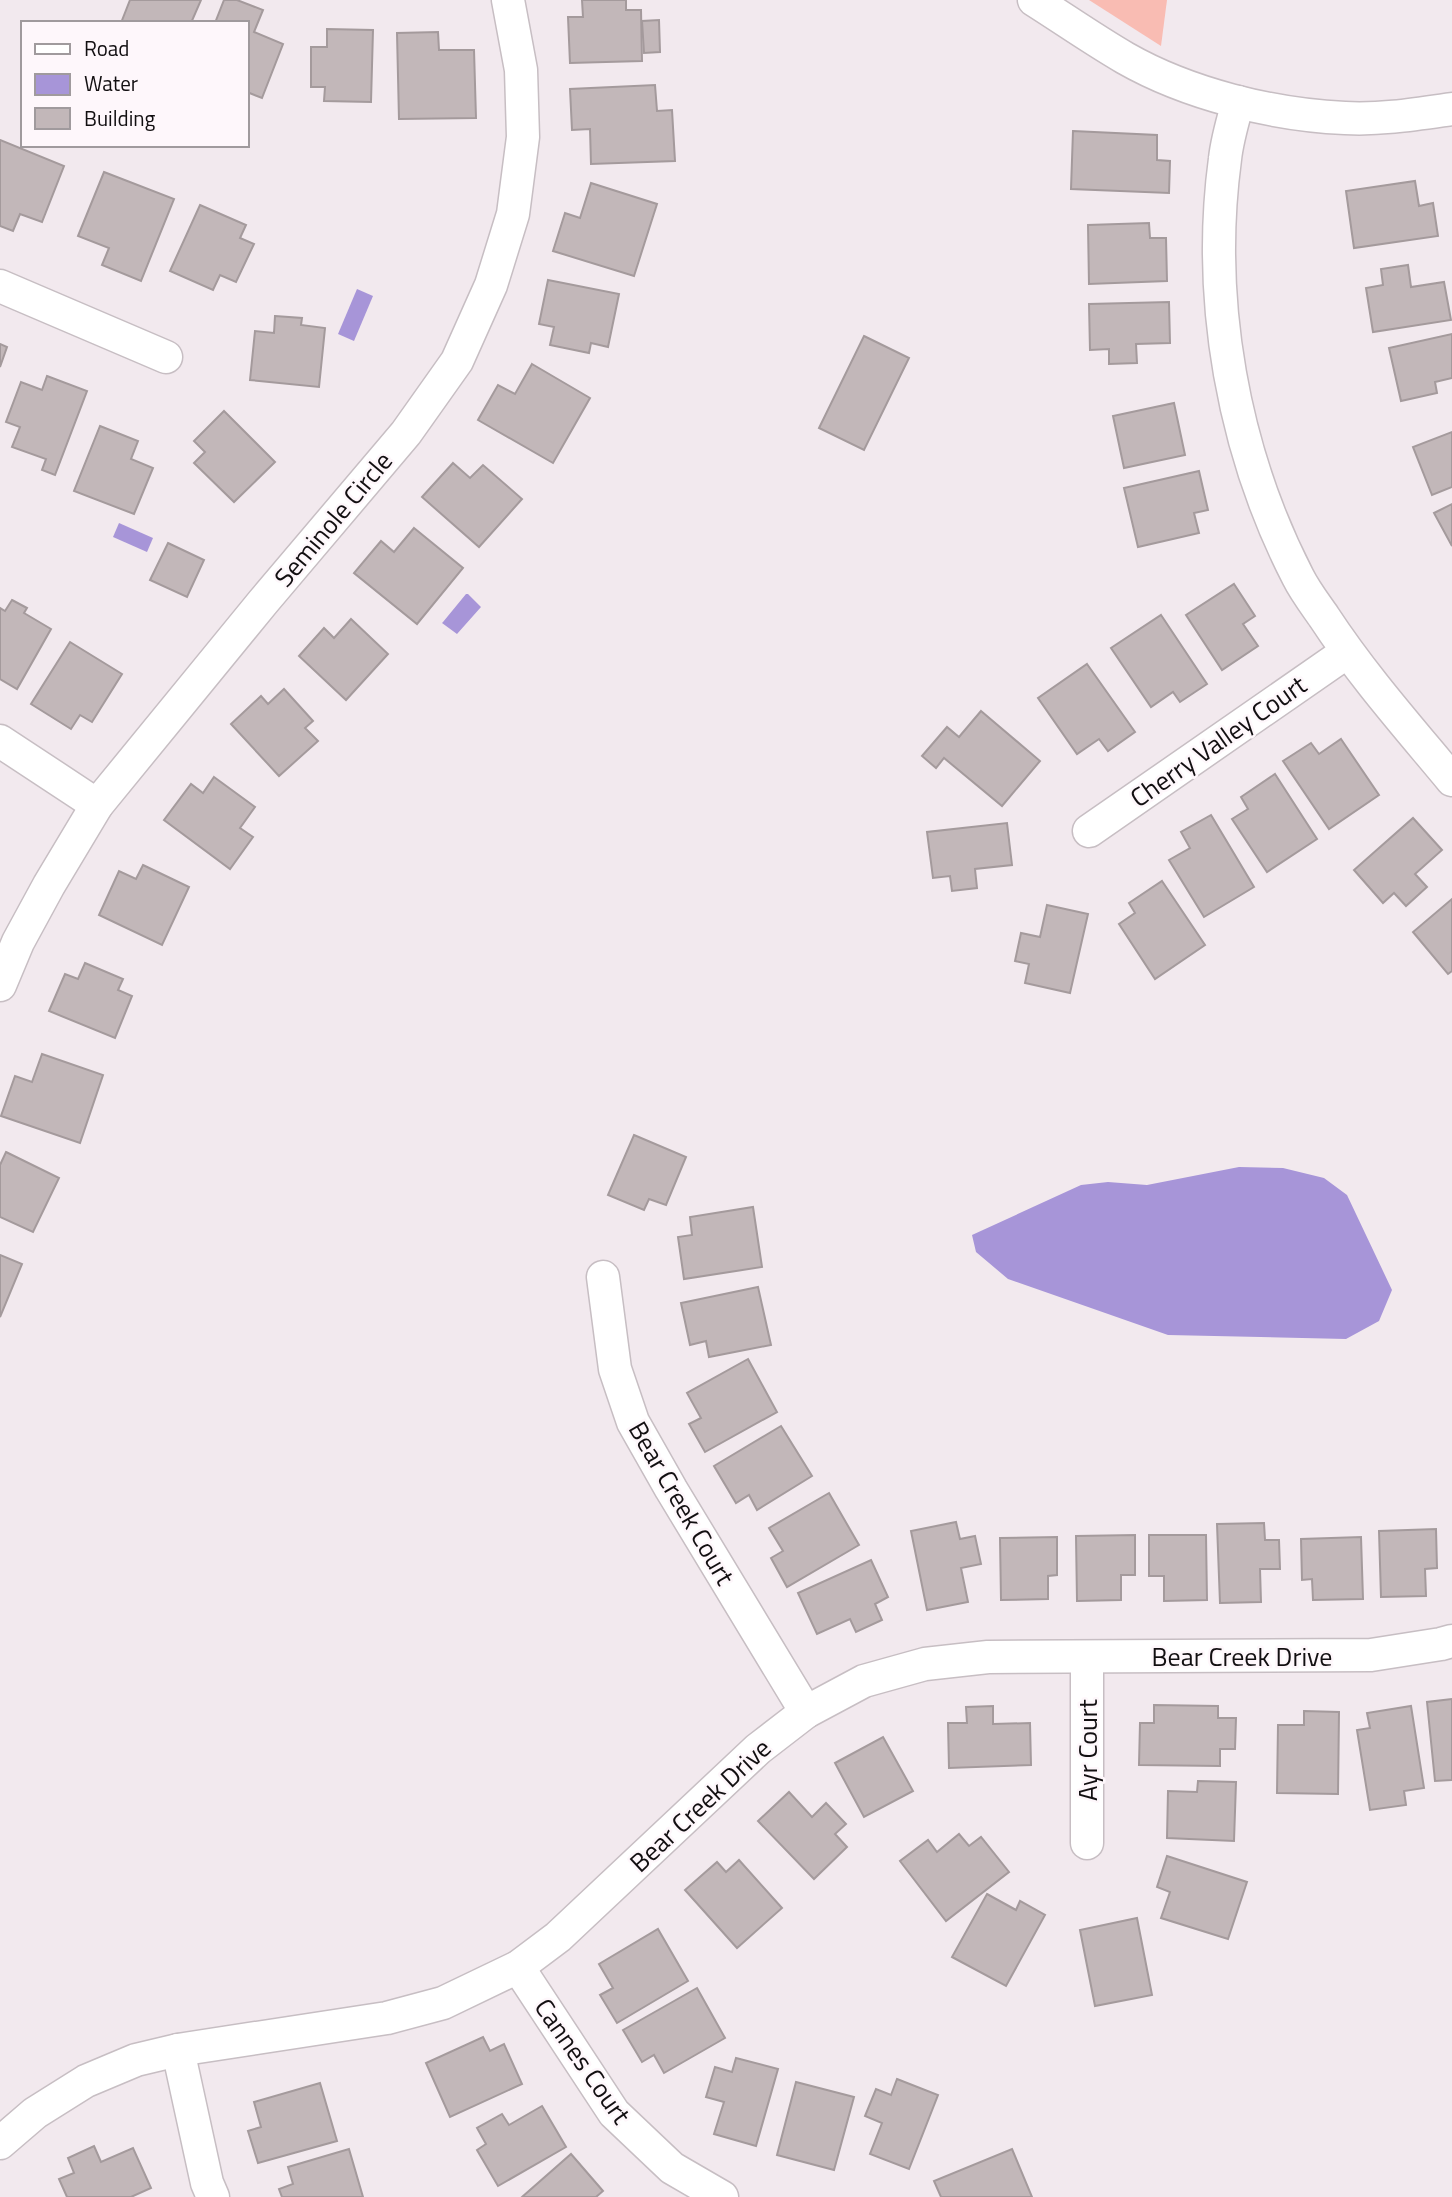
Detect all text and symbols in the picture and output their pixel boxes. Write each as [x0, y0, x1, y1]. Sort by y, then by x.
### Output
legend [21, 21, 248, 147]
text: Road [84, 32, 129, 64]
text: Water [84, 67, 138, 99]
text: Building [84, 102, 156, 134]
street label: Seminole Circle [265, 443, 401, 595]
street label: Cherry Valley Court [1122, 665, 1314, 817]
street label: Bear Creek Court [619, 1414, 745, 1592]
street label: Bear Creek Drive [1152, 1637, 1332, 1676]
street label: Ayr Court [1068, 1699, 1107, 1801]
street label: Bear Creek Drive [621, 1729, 779, 1881]
street label: Cannes Court [525, 1990, 641, 2132]

